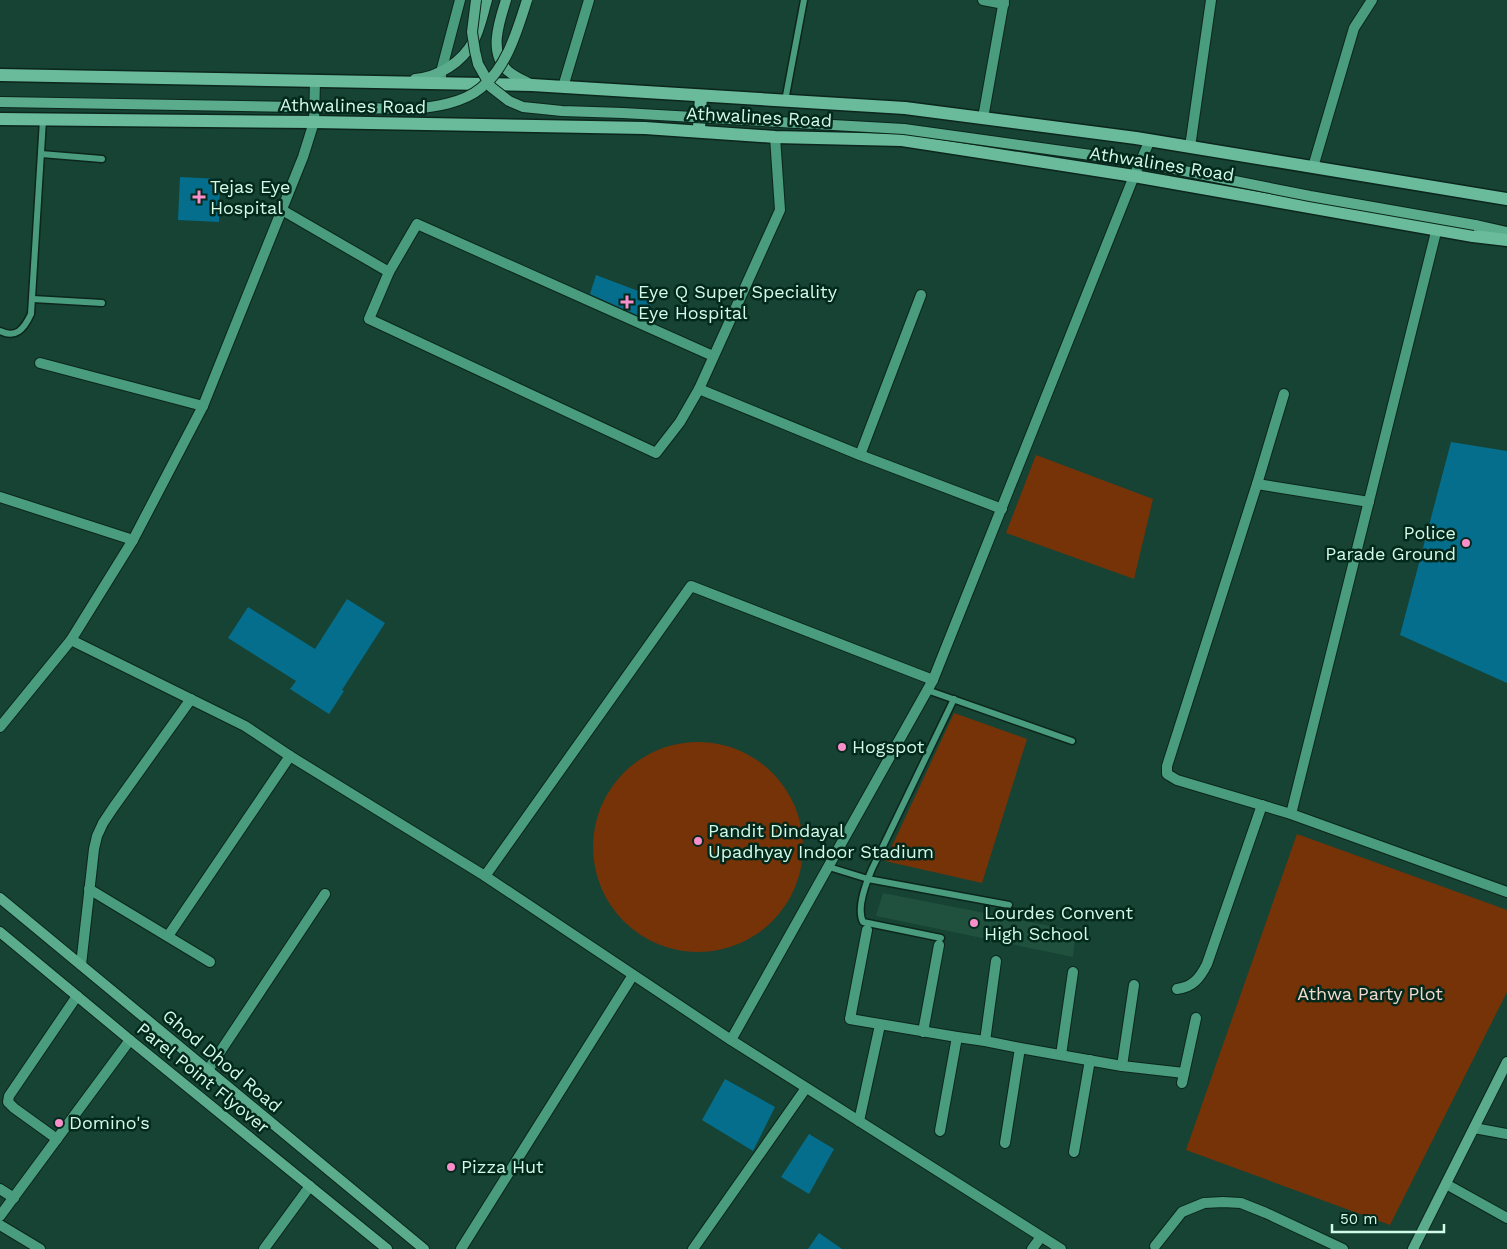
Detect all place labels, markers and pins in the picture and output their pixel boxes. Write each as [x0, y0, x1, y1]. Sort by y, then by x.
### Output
place label: Tejas Eye Hospital [210, 176, 290, 218]
marker: Tejas Eye Hospital [192, 190, 206, 204]
place label: Eye Q Super Speciality Eye Hospital [638, 281, 838, 323]
marker: Eye Q Super Speciality Eye Hospital [620, 295, 634, 309]
place label: Police Parade Ground [1325, 522, 1456, 564]
marker: Police Parade Ground [1460, 537, 1472, 549]
place label: Hogspot [852, 736, 925, 757]
marker: Hogspot [836, 741, 848, 753]
place label: Pandit Dindayal Upadhyay Indoor Stadium [708, 820, 934, 862]
marker: Pandit Dindayal Upadhyay Indoor Stadium [692, 835, 704, 847]
place label: Lourdes Convent High School [984, 902, 1134, 944]
marker: Lourdes Convent High School [968, 917, 980, 929]
place label: Domino's [69, 1112, 150, 1133]
marker: Domino's [53, 1117, 65, 1129]
place label: Pizza Hut [461, 1156, 544, 1177]
marker: Pizza Hut [445, 1161, 457, 1173]

